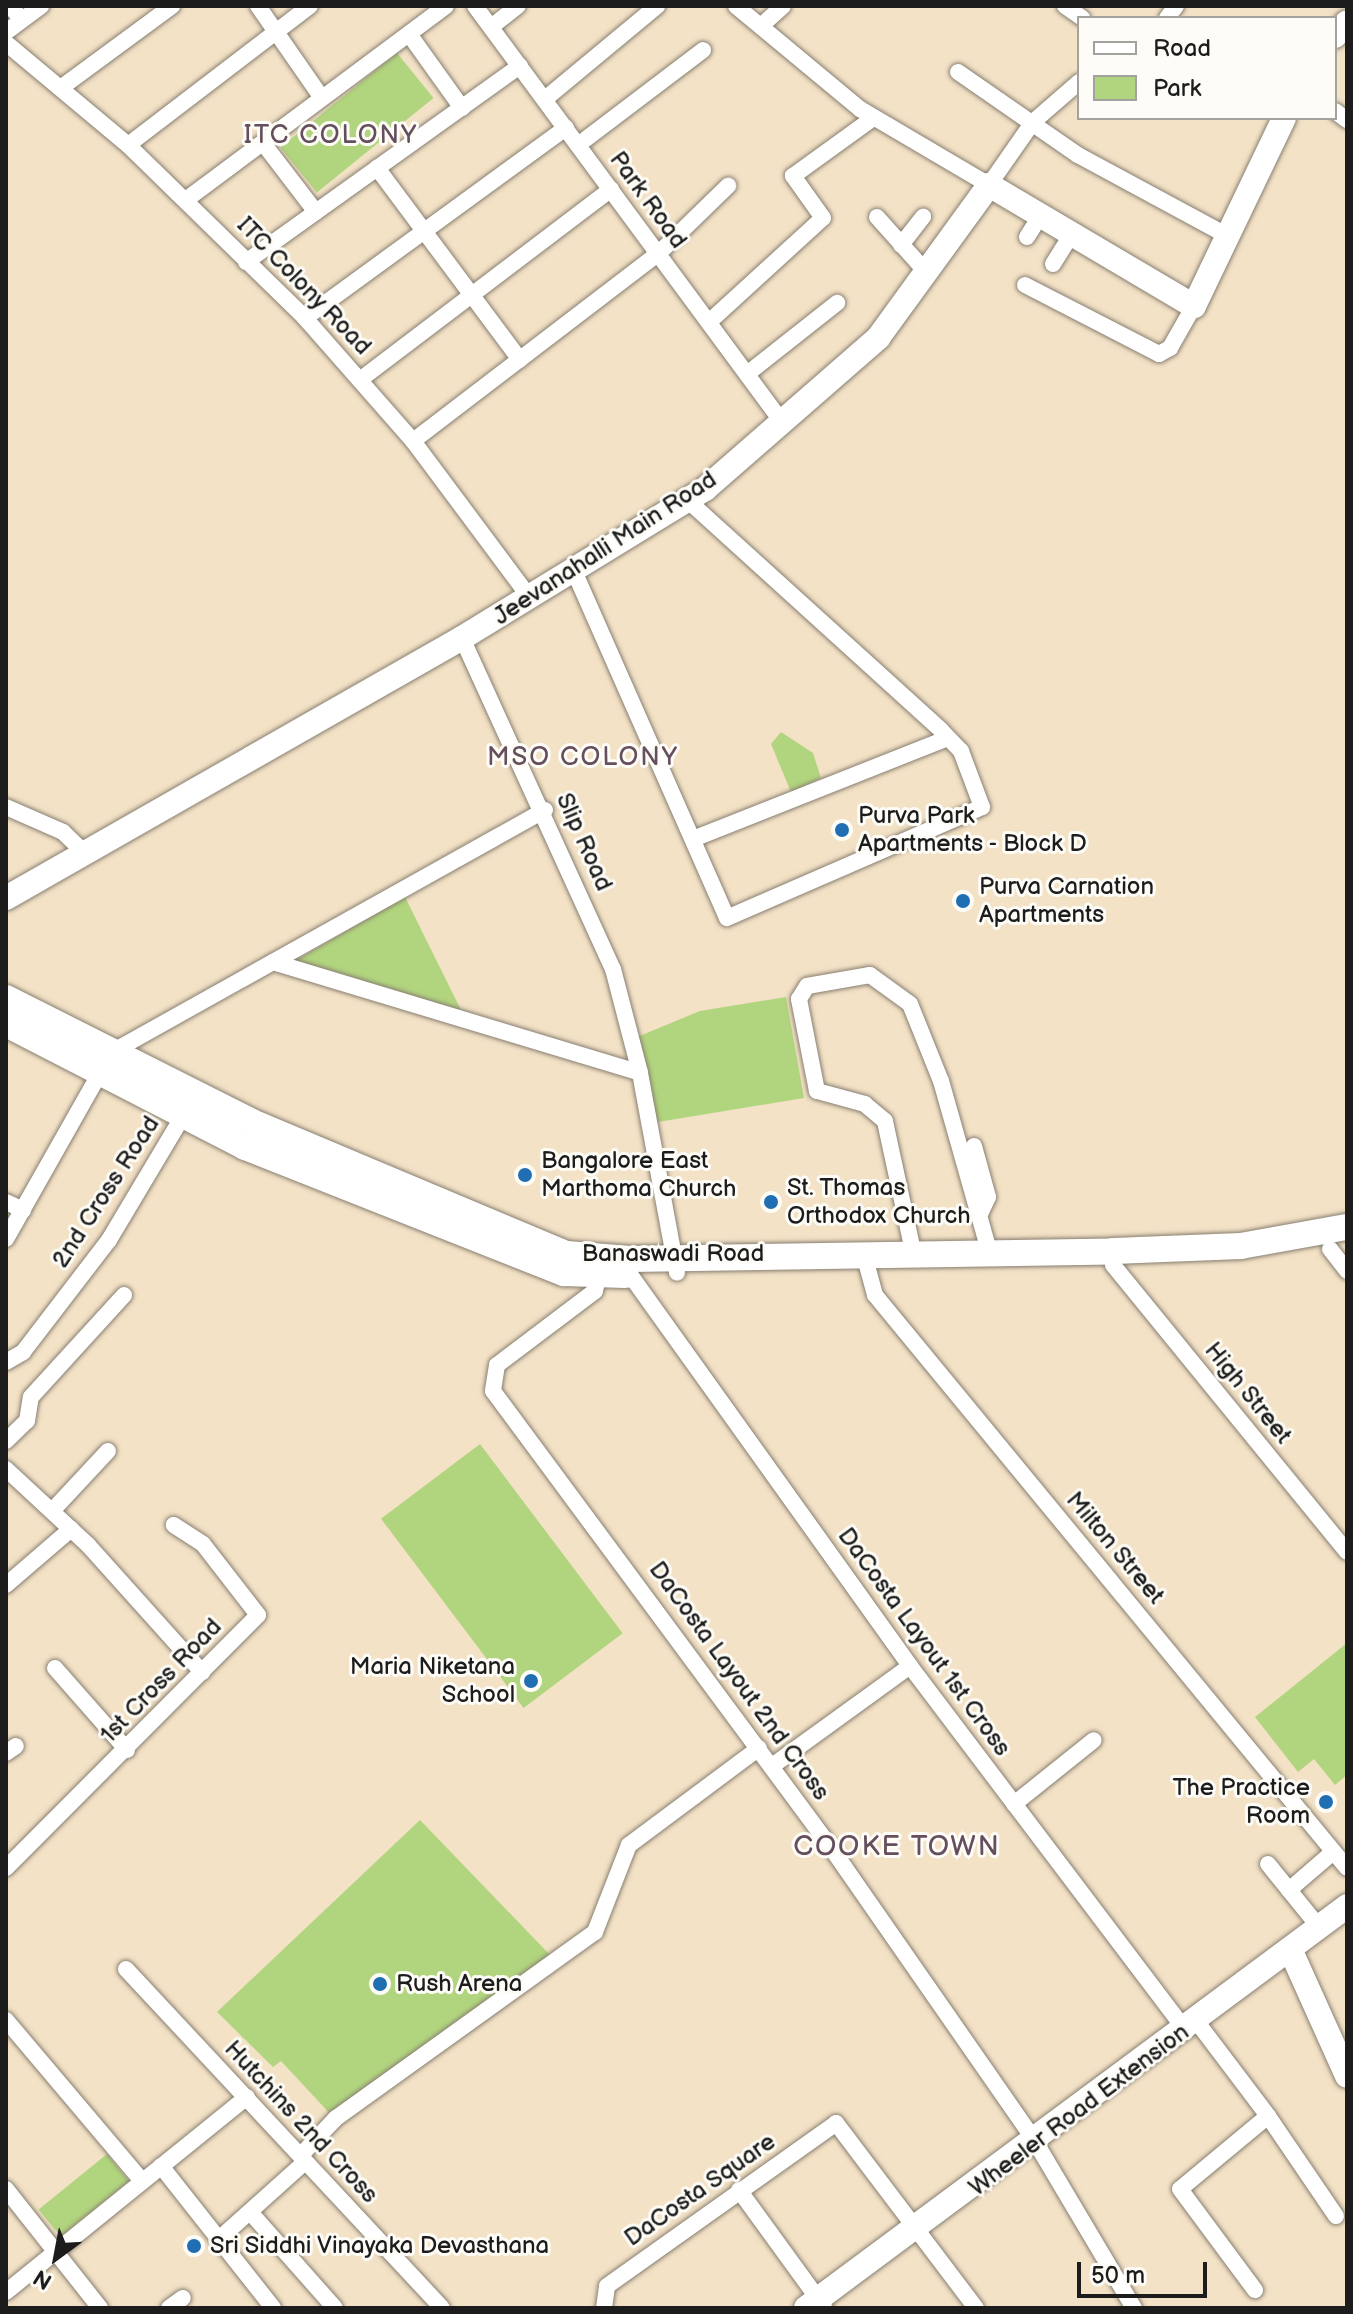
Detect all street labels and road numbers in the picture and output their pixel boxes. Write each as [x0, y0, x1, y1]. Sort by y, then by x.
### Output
street label: Park Road [603, 146, 693, 254]
street label: ITC Colony Road [230, 210, 378, 362]
street label: Jeevanahalli Main Road [488, 465, 722, 631]
street label: Slip Road [550, 789, 618, 895]
street label: 2nd Cross Road [46, 1111, 166, 1273]
street label: Banaswadi Road [582, 1240, 764, 1268]
street label: High Street [1198, 1336, 1298, 1450]
street label: Milton Street [1060, 1486, 1170, 1610]
street label: DaCosta Layout 1st Cross [831, 1522, 1017, 1762]
street label: DaCosta Layout 2nd Cross [643, 1556, 835, 1806]
street label: 1st Cross Road [94, 1613, 228, 1749]
street label: Wheeler Road Extension [963, 2018, 1195, 2202]
street label: Hutchins 2nd Cross [218, 2035, 384, 2209]
street label: DaCosta Square [619, 2127, 781, 2253]

